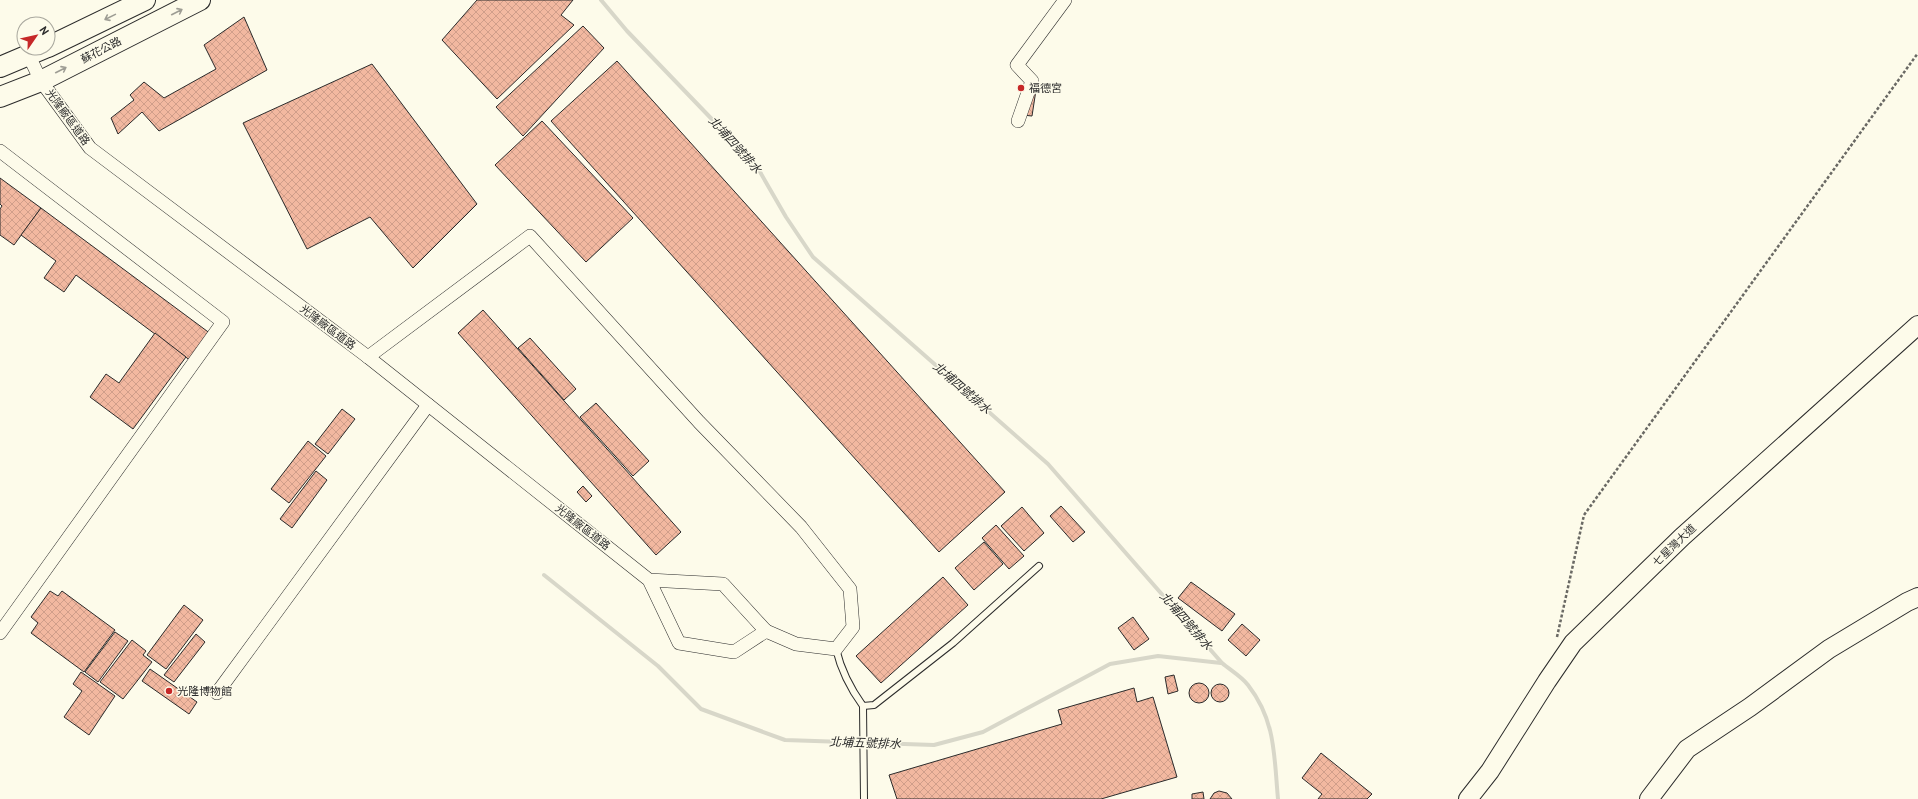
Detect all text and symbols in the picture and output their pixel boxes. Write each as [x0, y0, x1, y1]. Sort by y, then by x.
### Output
one-way arrow [171, 7, 183, 15]
one-way arrow [104, 14, 116, 21]
north arrow [16, 16, 56, 56]
text: N [36, 23, 52, 37]
street label: 蘇花公路 [78, 34, 124, 66]
one-way arrow [55, 66, 67, 73]
place label: 福德宮 [1029, 81, 1062, 95]
marker: 福德宮 [1016, 83, 1026, 93]
street label: 光隆廠區道路 [43, 86, 93, 148]
water label: 北埔四號排水 [706, 113, 766, 177]
street label: 光隆廠區道路 [297, 302, 359, 352]
water label: 北埔四號排水 [930, 358, 995, 418]
street label: 光隆廠區道路 [553, 501, 613, 553]
street label: 七星灣大道 [1649, 521, 1699, 569]
water label: 北埔四號排水 [1157, 589, 1216, 654]
place label: 光隆博物館 [177, 684, 232, 698]
marker: 光隆博物館 [164, 686, 174, 696]
water label: 北埔五號排水 [829, 734, 902, 751]

